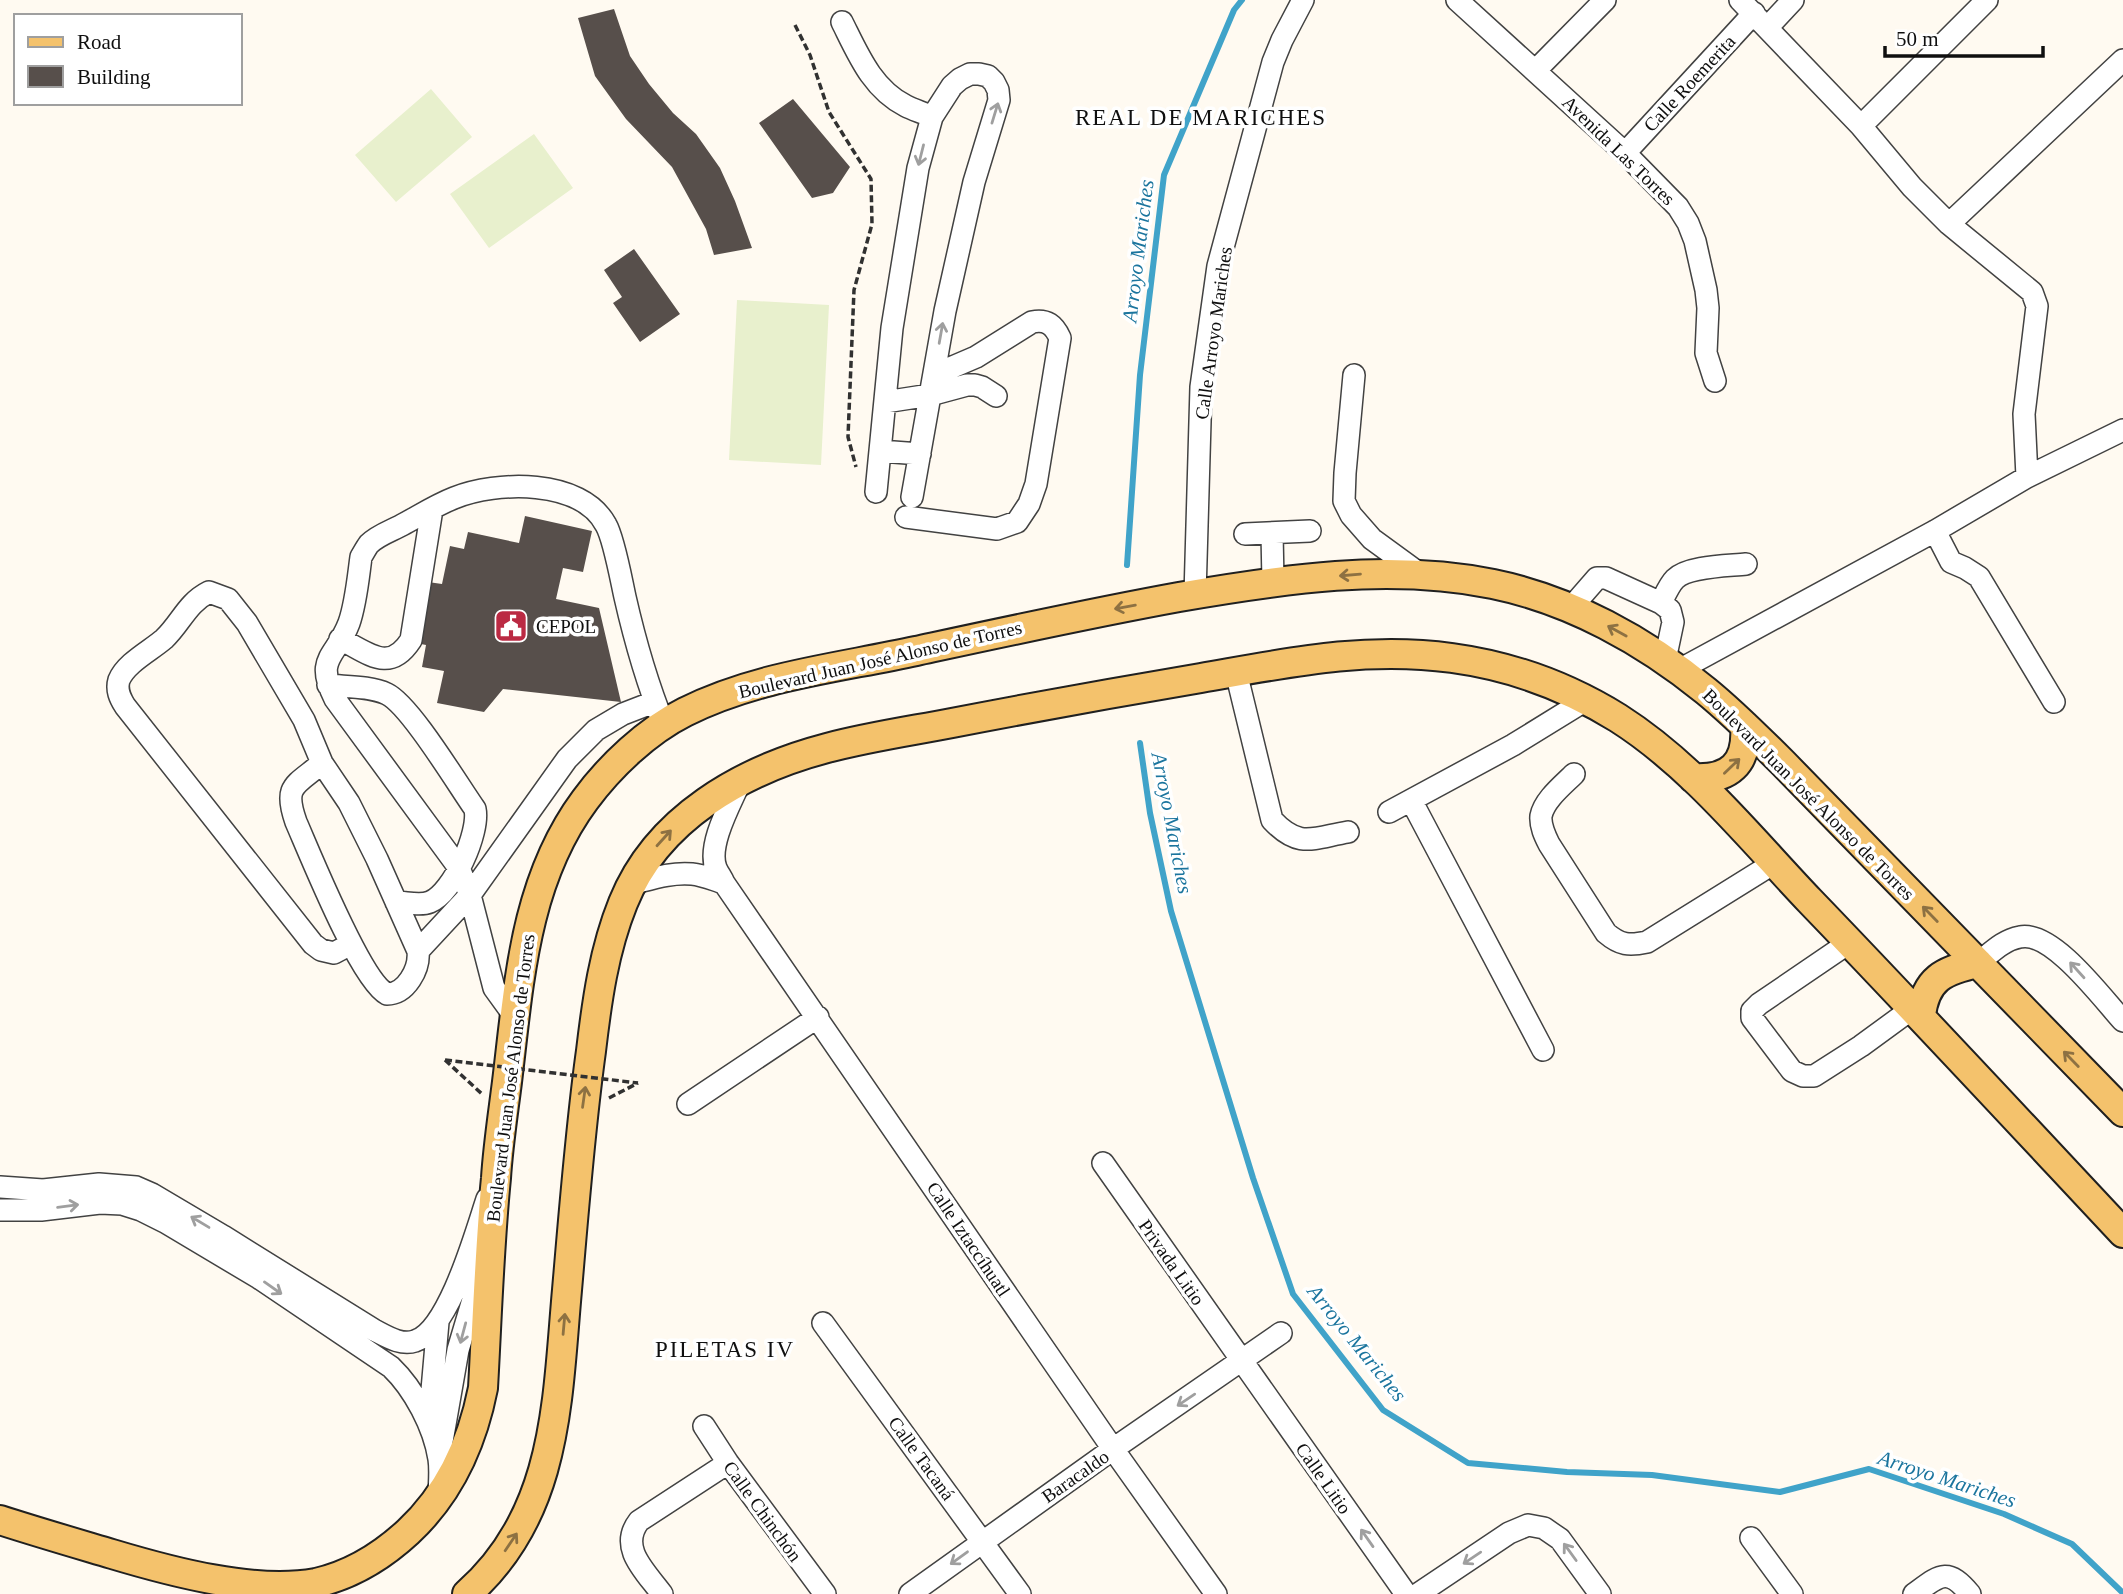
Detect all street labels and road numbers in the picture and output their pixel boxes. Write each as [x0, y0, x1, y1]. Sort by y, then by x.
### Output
street label: Calle Roemerita [1639, 30, 1740, 136]
street label: Avenida Las Torres [1558, 91, 1679, 209]
street label: Calle Arroyo Mariches [1191, 245, 1236, 421]
street label: Boulevard Juan José Alonso de Torres [736, 617, 1024, 702]
street label: Boulevard Juan José Alonso de Torres [1699, 684, 1919, 904]
street label: Boulevard Juan José Alonso de Torres [482, 933, 539, 1223]
street label: Calle Iztaccíhuatl [923, 1178, 1015, 1300]
street label: Privada Litio [1134, 1215, 1209, 1309]
street label: Calle Tacaná [884, 1412, 959, 1505]
street label: Calle Litio [1292, 1439, 1356, 1518]
street label: Baracaldo [1038, 1446, 1113, 1507]
street label: Calle Chinchón [719, 1457, 806, 1566]

